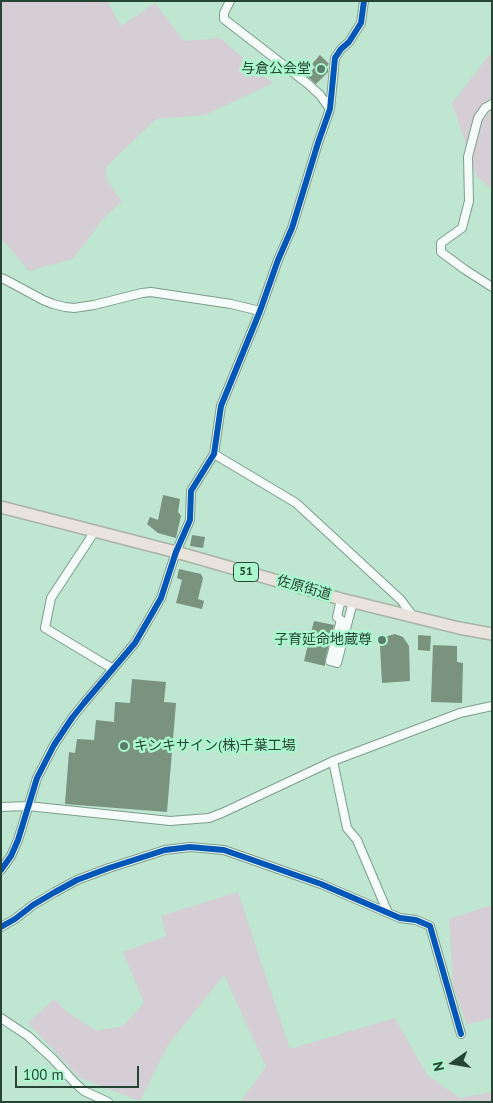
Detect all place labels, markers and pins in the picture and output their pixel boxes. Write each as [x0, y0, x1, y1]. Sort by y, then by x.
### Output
place label: 与倉公会堂 [241, 61, 311, 77]
marker: 与倉公会堂 [315, 63, 327, 75]
place label: 子育延命地蔵尊 [274, 632, 372, 648]
marker: 子育延命地蔵尊 [376, 634, 388, 646]
place label: キンキサイン(株)千葉工場 [134, 738, 296, 754]
marker: キンキサイン(株)千葉工場 [118, 740, 130, 752]

